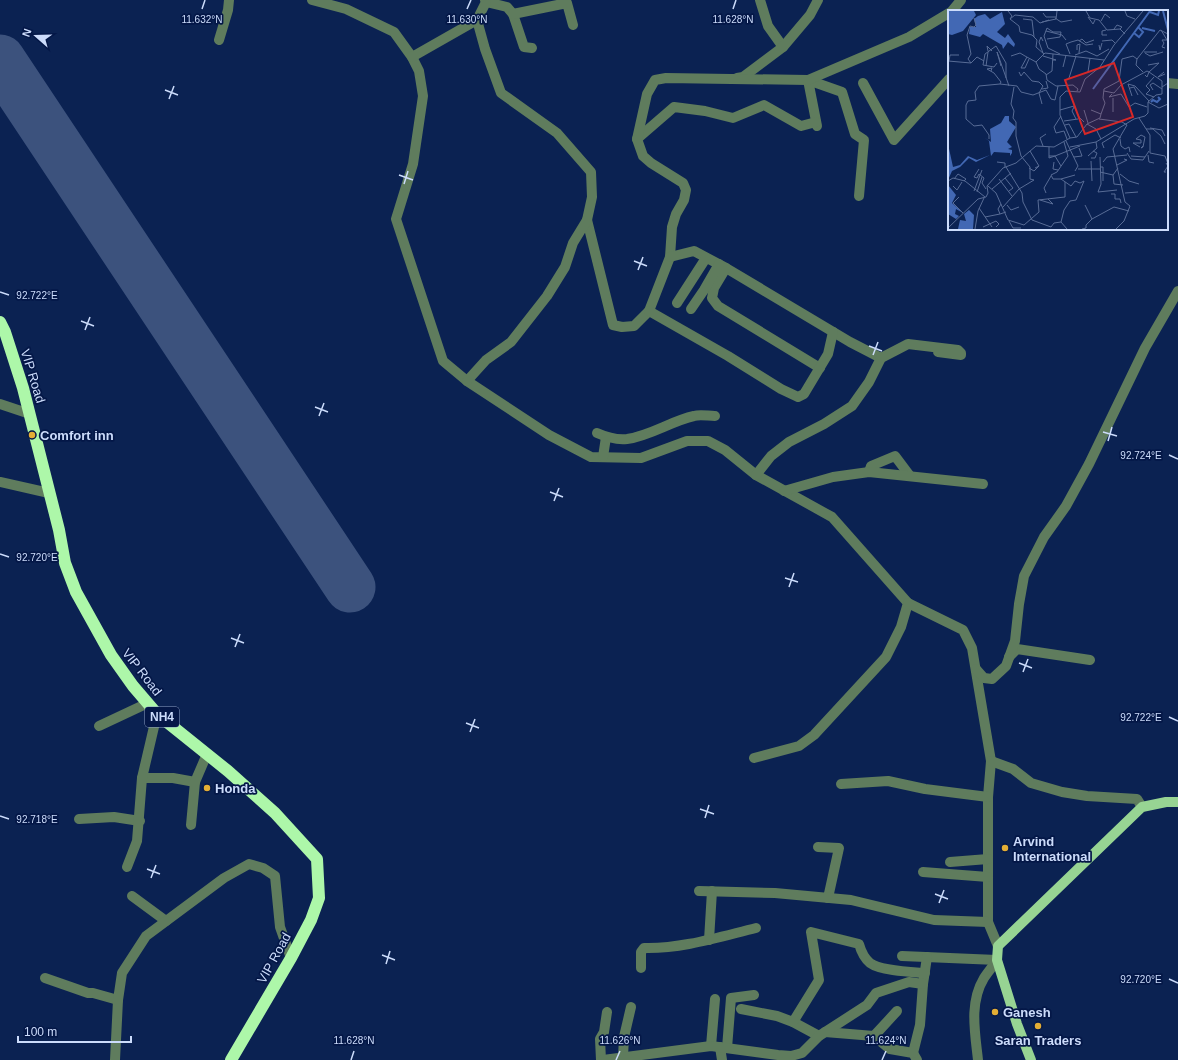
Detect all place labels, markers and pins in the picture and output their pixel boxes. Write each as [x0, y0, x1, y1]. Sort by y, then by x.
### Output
place label: Comfort inn [40, 428, 114, 443]
marker: Comfort inn [27, 430, 37, 440]
place label: Honda [215, 781, 256, 796]
marker: Honda [202, 783, 212, 793]
place label: Arvind International [1013, 834, 1091, 864]
marker: Arvind International [1000, 843, 1010, 853]
place label: Ganesh [1003, 1005, 1051, 1020]
marker: Ganesh [990, 1007, 1000, 1017]
marker: Saran Traders [1033, 1021, 1043, 1031]
place label: Saran Traders [995, 1033, 1081, 1048]

